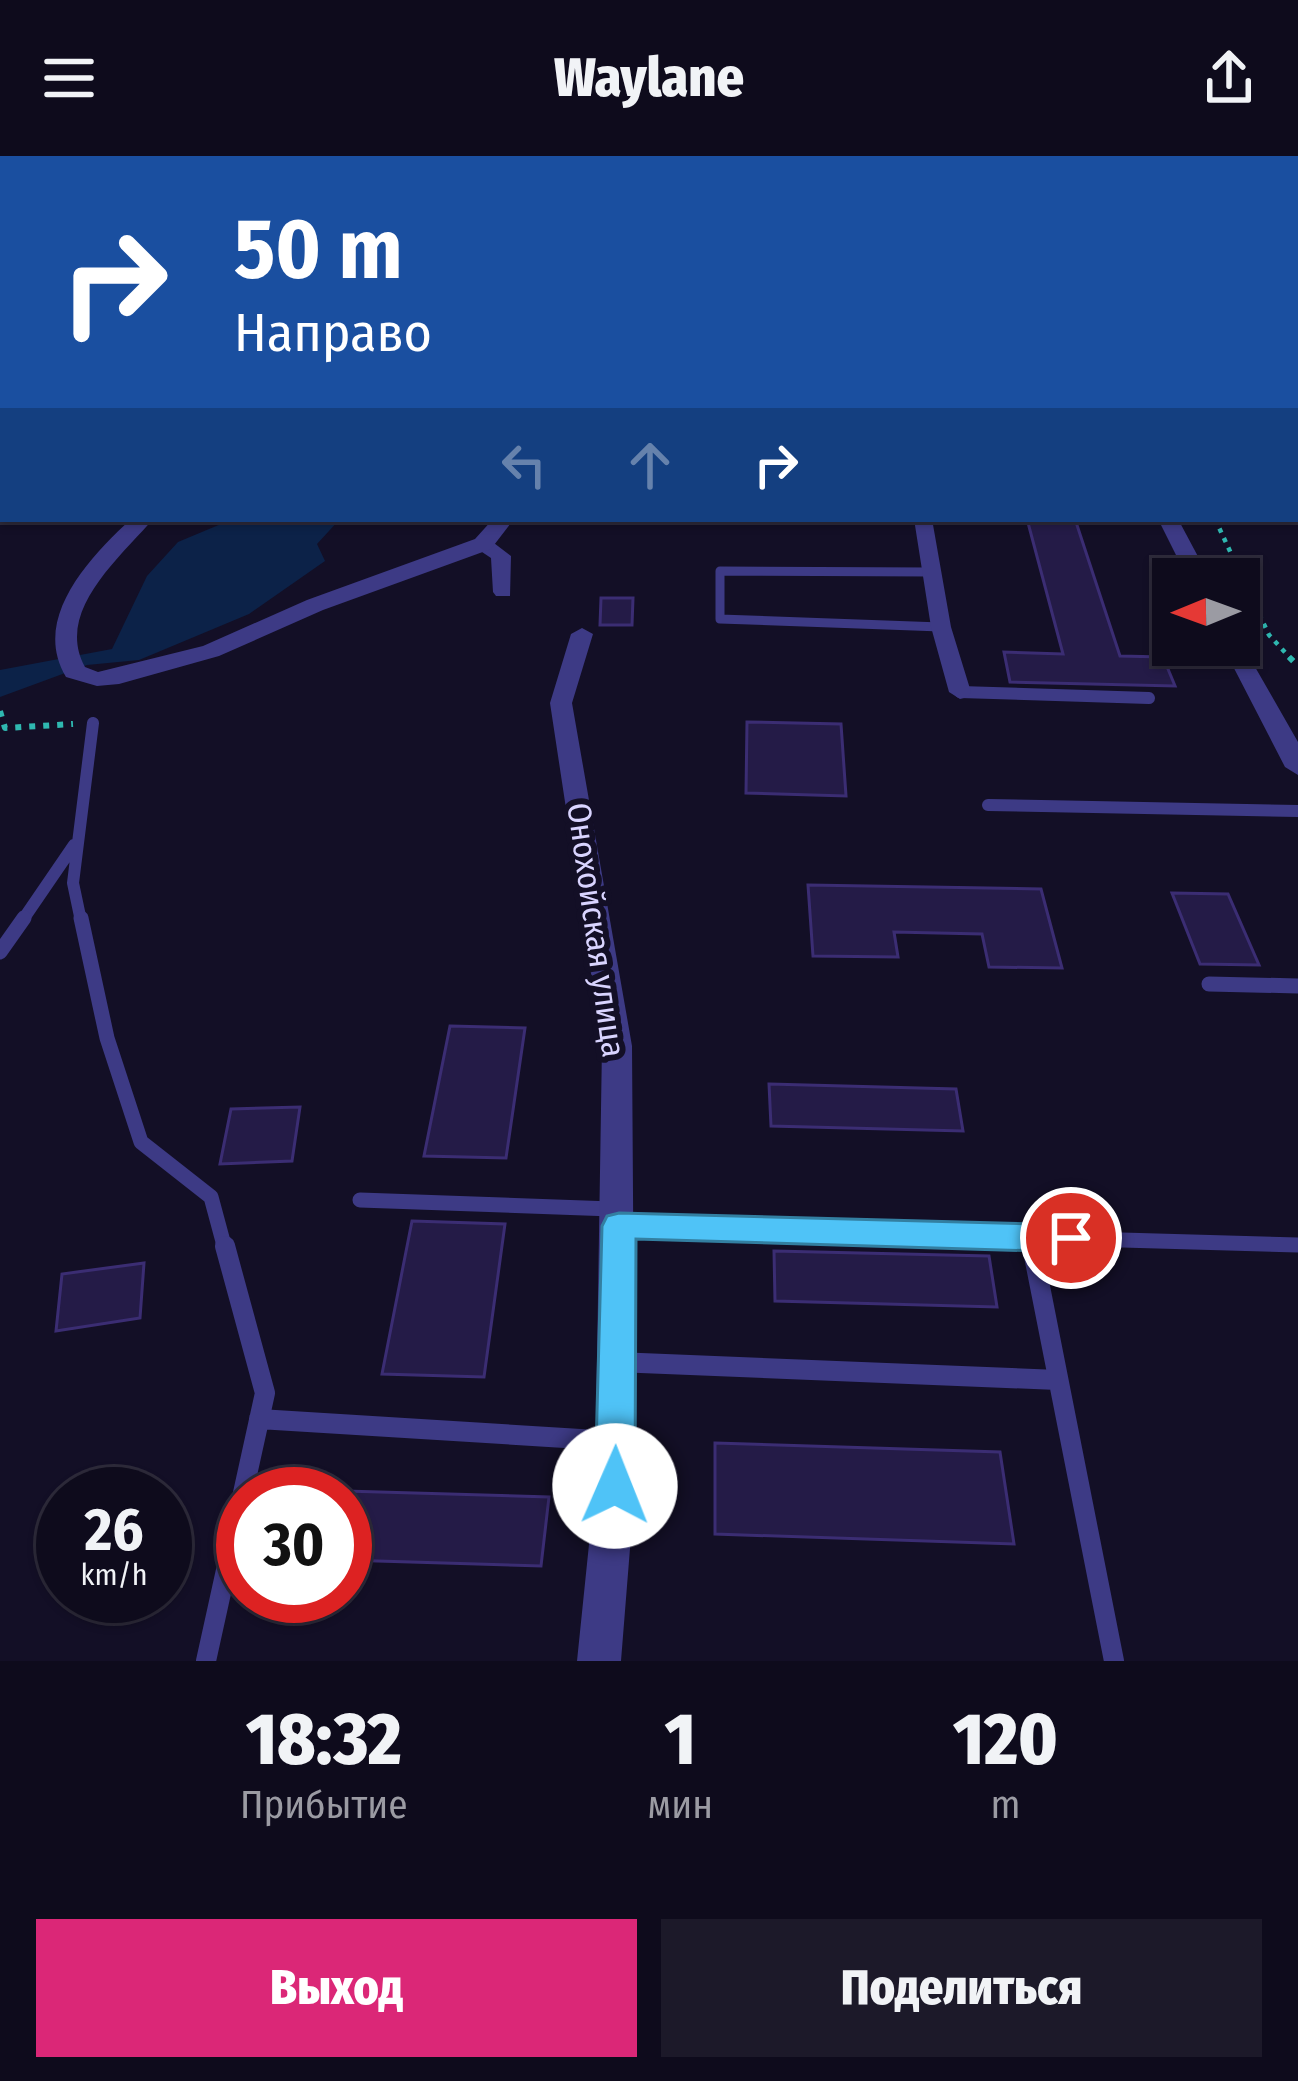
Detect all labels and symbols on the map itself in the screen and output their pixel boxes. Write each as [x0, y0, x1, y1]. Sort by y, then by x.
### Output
north arrow [1152, 558, 1260, 666]
street label: Онохойская улица [558, 800, 634, 1060]
pin [1020, 1187, 1122, 1289]
position arrow [552, 1423, 678, 1549]
speed limit sign: 30 [216, 1467, 372, 1623]

